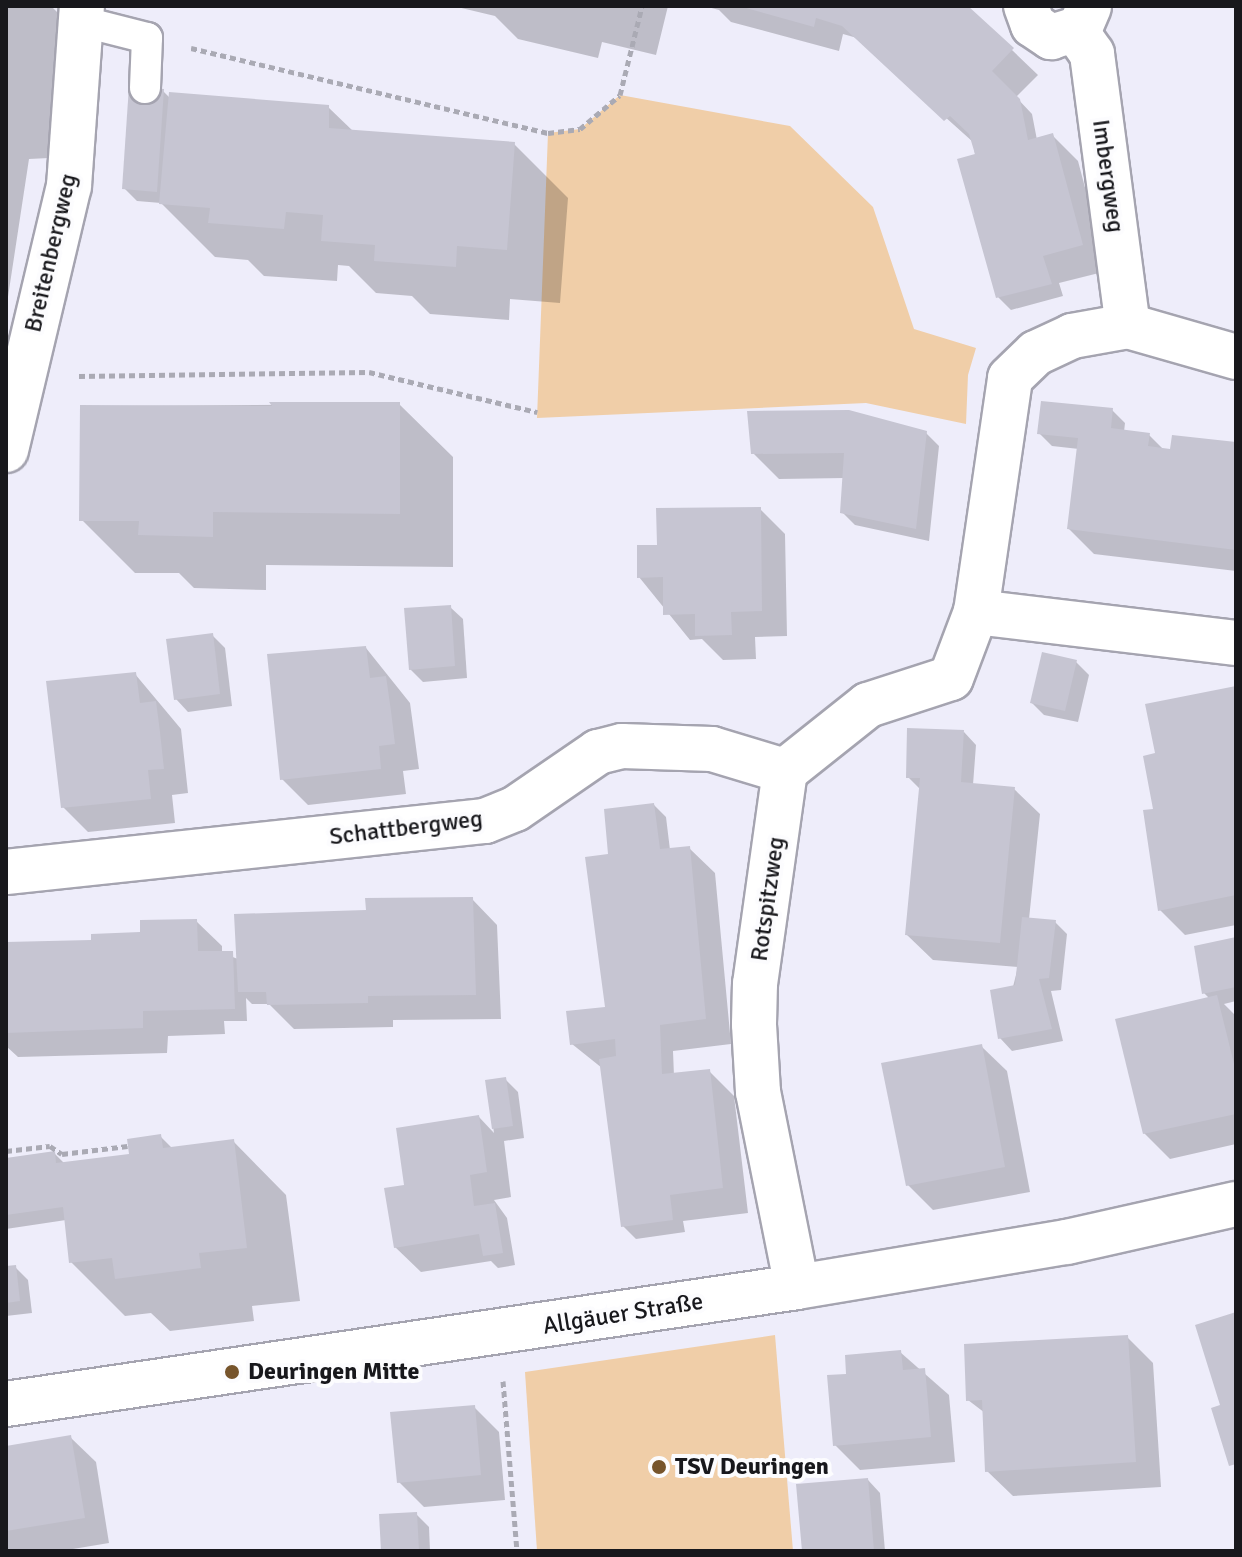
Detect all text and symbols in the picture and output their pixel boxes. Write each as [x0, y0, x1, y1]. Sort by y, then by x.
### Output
street label: Imbergweg [1086, 118, 1130, 234]
street label: Breitenbergweg [19, 171, 83, 335]
street label: Schattbergweg [328, 804, 484, 852]
street label: Rotspitzweg [745, 835, 791, 963]
street label: Allgäuer Straße [541, 1287, 705, 1341]
place label: Deuringen Mitte [248, 1358, 419, 1386]
marker: Deuringen Mitte [223, 1363, 241, 1381]
place label: TSV Deuringen [675, 1453, 829, 1481]
marker: TSV Deuringen [650, 1458, 668, 1476]

